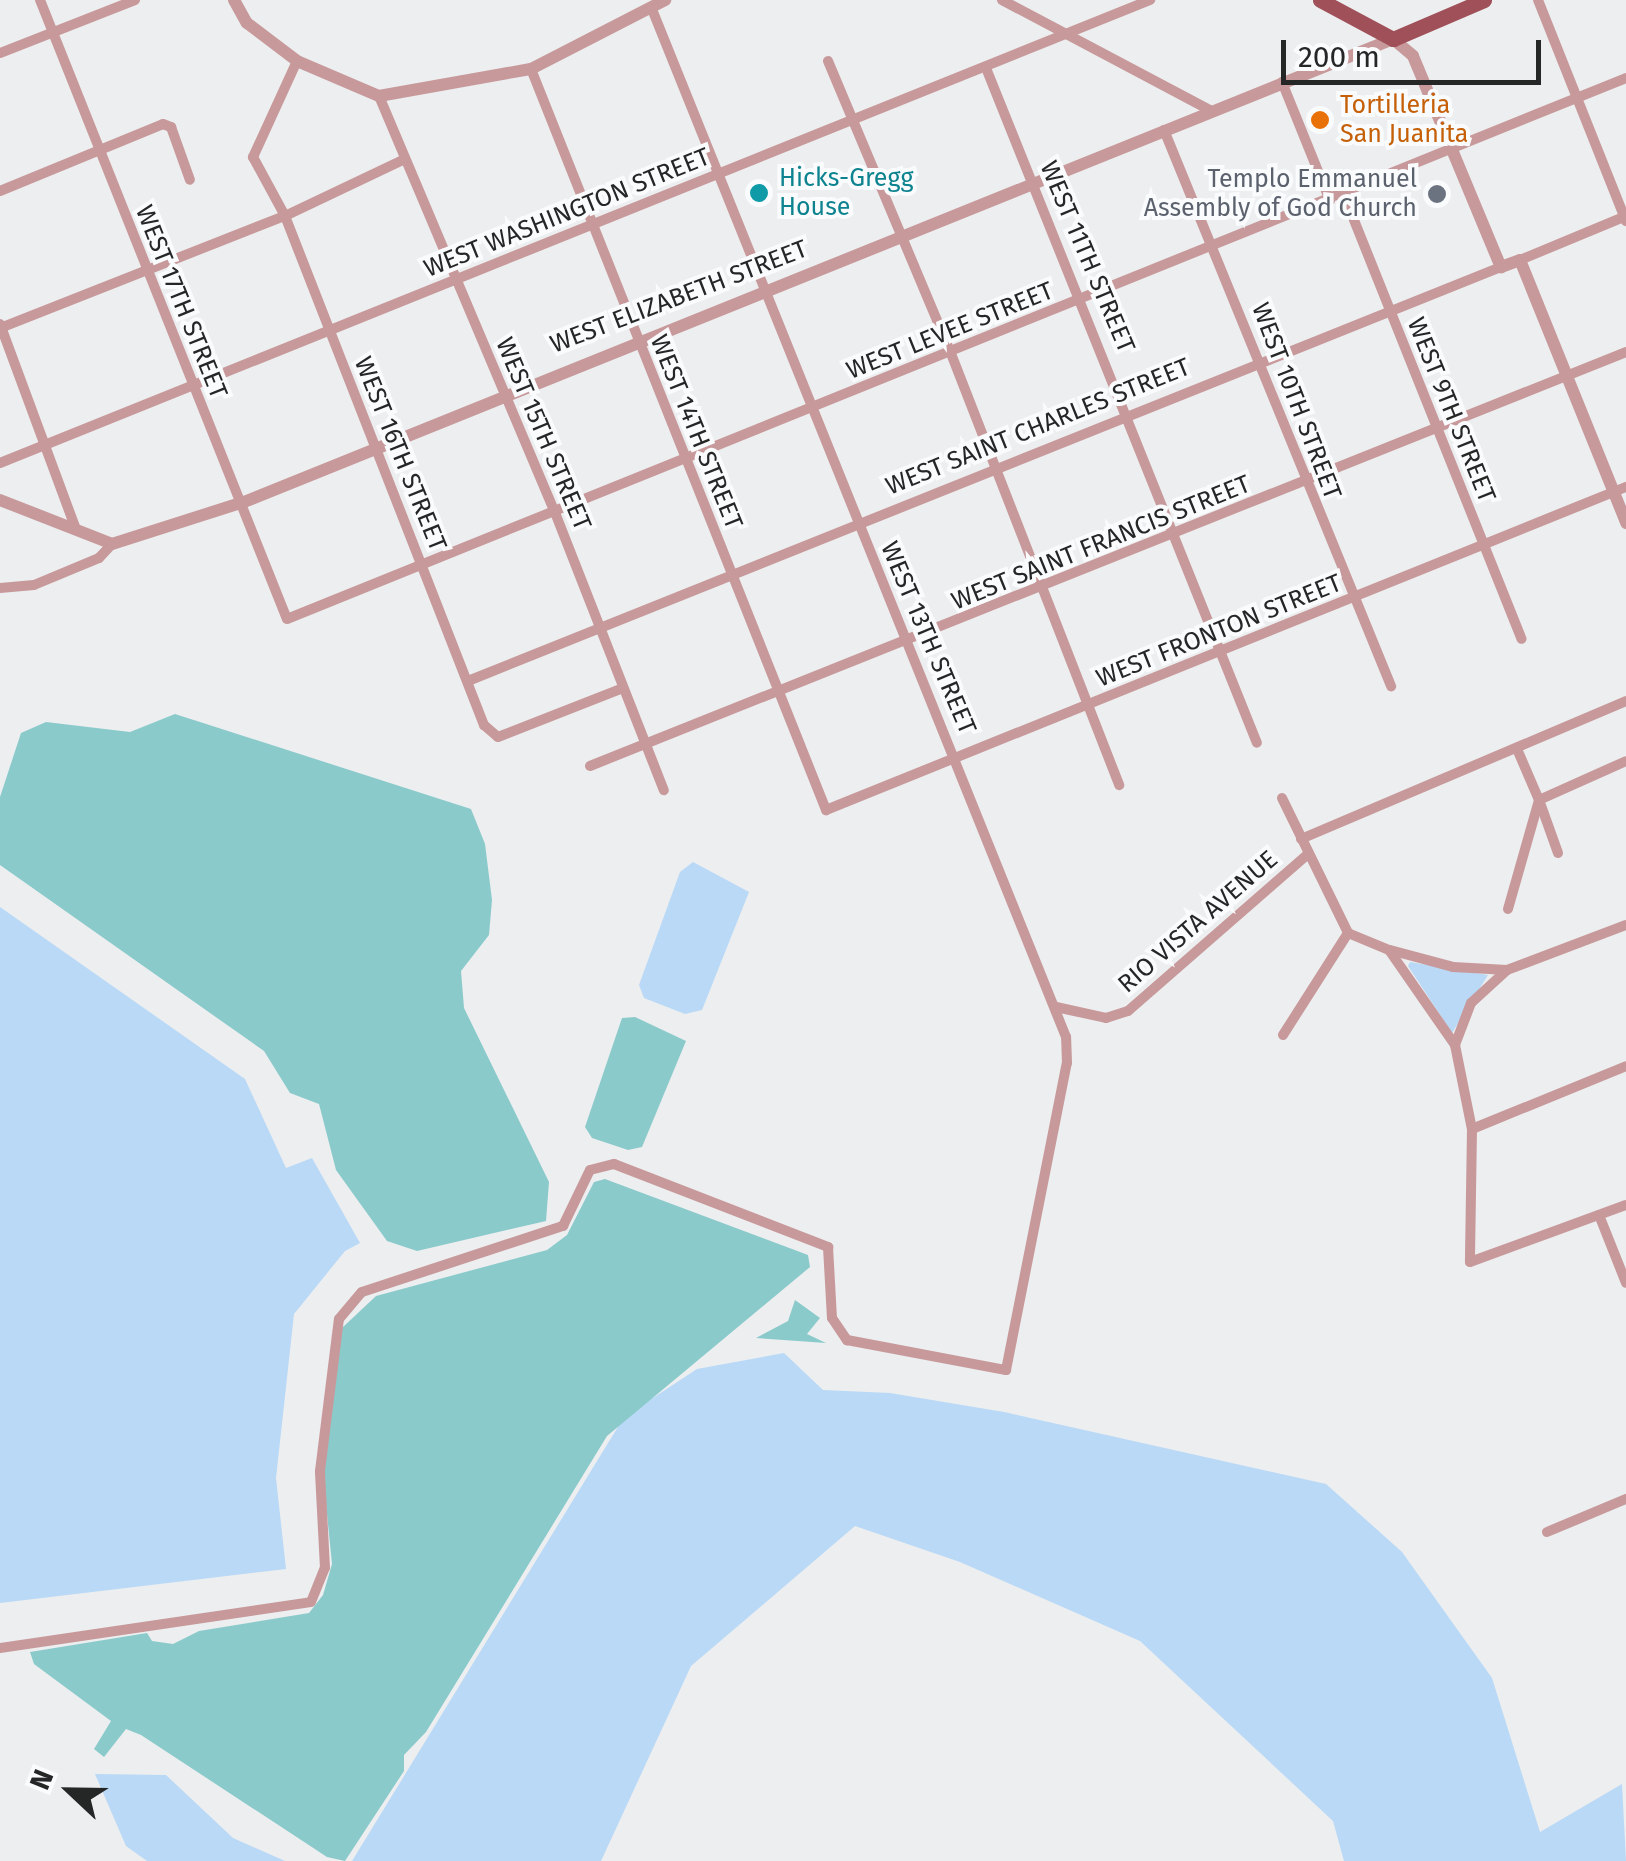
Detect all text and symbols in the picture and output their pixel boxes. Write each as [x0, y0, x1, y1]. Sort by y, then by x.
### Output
scale bar [1286, 20, 1546, 82]
text: 200 m [1298, 39, 1380, 75]
place label: Tortilleria San Juanita [1340, 91, 1468, 150]
marker: Tortilleria San Juanita [1309, 109, 1331, 131]
street label: WEST WASHINGTON STREET [420, 142, 714, 284]
street label: WEST 11TH STREET [1033, 157, 1141, 357]
place label: Hicks-Gregg House [779, 164, 913, 223]
place label: Templo Emmanuel Assembly of God Church [1144, 165, 1417, 224]
marker: Hicks-Gregg House [748, 182, 770, 204]
marker: Templo Emmanuel Assembly of God Church [1426, 183, 1448, 205]
street label: WEST 17TH STREET [129, 201, 233, 403]
street label: WEST ELIZABETH STREET [546, 234, 812, 360]
street label: WEST LEVEE STREET [842, 276, 1058, 386]
street label: WEST 10TH STREET [1245, 299, 1347, 503]
street label: WEST 9TH STREET [1400, 313, 1502, 507]
street label: WEST 14TH STREET [643, 331, 749, 533]
street label: WEST 15TH STREET [489, 333, 597, 535]
street label: WEST SAINT CHARLES STREET [882, 352, 1194, 502]
street label: WEST 16TH STREET [347, 353, 453, 555]
street label: WEST SAINT FRANCIS STREET [947, 469, 1255, 617]
street label: WEST 13TH STREET [874, 537, 982, 739]
street label: WEST FRONTON STREET [1092, 568, 1346, 694]
street label: RIO VISTA AVENUE [1112, 845, 1284, 999]
north arrow [20, 1741, 120, 1841]
text: N [23, 1765, 60, 1794]

